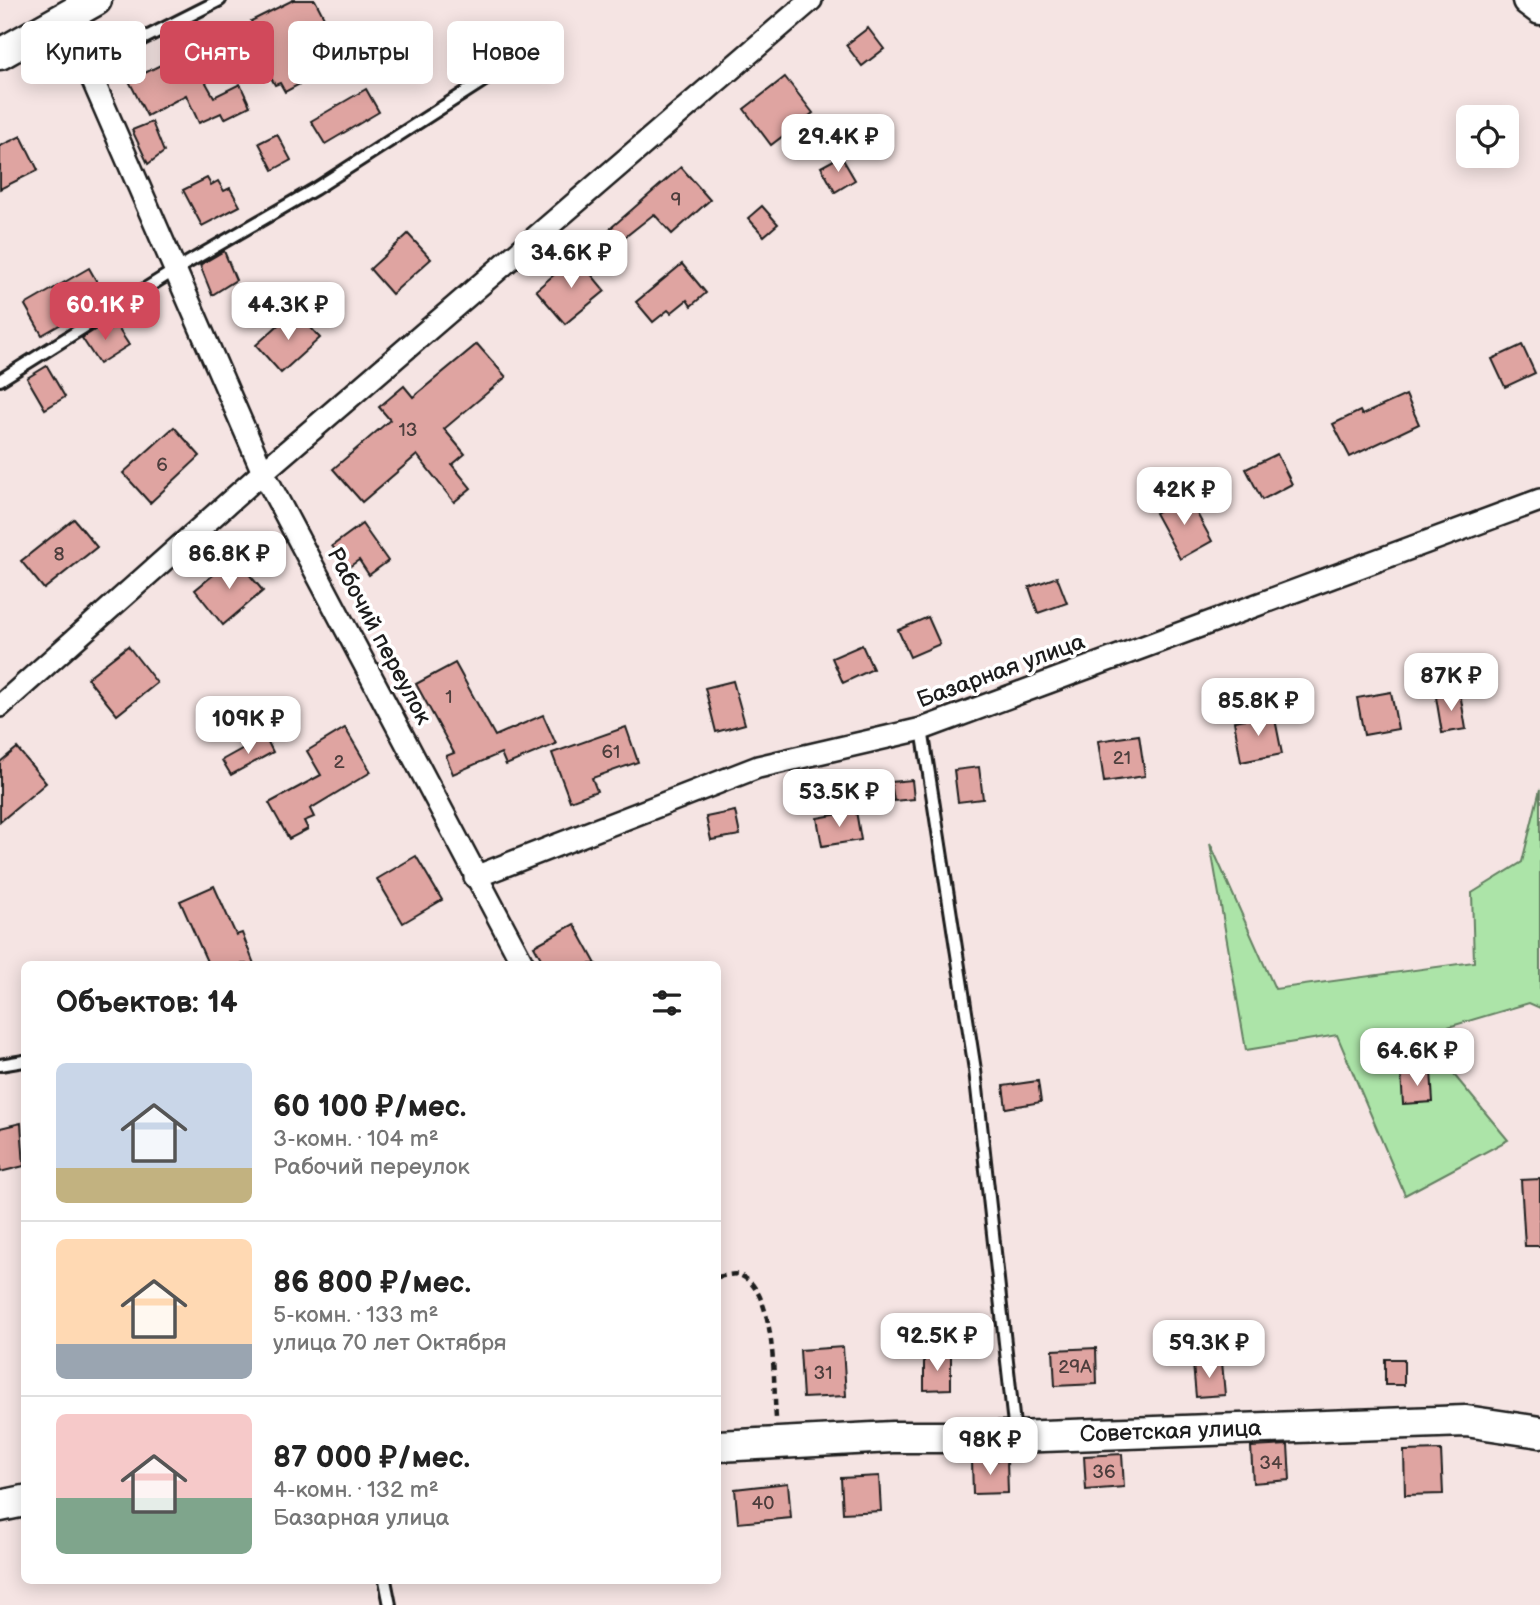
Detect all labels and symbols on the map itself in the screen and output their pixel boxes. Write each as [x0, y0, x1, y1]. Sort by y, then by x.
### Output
pin: 29.4K ₽ [773, 114, 903, 174]
house number: 9 [671, 189, 681, 212]
pin: 34.6K ₽ [506, 230, 636, 290]
pin: 60.1K ₽ [40, 282, 170, 342]
pin: 44.3K ₽ [223, 282, 353, 342]
house number: 13 [398, 419, 418, 442]
house number: 6 [156, 454, 168, 477]
pin: 42K ₽ [1135, 468, 1233, 527]
pin: 86.8K ₽ [164, 532, 294, 591]
house number: 8 [53, 543, 65, 566]
street label: Рабочий переулок [320, 543, 438, 730]
street label: Базарная улица [913, 628, 1089, 714]
pin: 87K ₽ [1402, 654, 1500, 713]
pin: 85.8K ₽ [1193, 678, 1323, 738]
house number: 1 [445, 686, 453, 709]
pin: 109K ₽ [191, 696, 305, 756]
house number: 61 [602, 741, 620, 764]
house number: 21 [1113, 747, 1131, 770]
house number: 2 [333, 751, 345, 774]
pin: 53.5K ₽ [774, 770, 904, 829]
pin: 64.6K ₽ [1352, 1028, 1482, 1088]
pin: 92.5K ₽ [872, 1314, 1002, 1373]
pin: 59.3K ₽ [1144, 1320, 1274, 1380]
house number: 29А [1058, 1356, 1092, 1379]
house number: 31 [813, 1362, 833, 1385]
street label: Советская улица [1079, 1414, 1263, 1449]
pin: 98K ₽ [941, 1418, 1039, 1477]
house number: 34 [1259, 1452, 1283, 1475]
house number: 36 [1092, 1461, 1116, 1484]
house number: 40 [752, 1492, 774, 1515]

